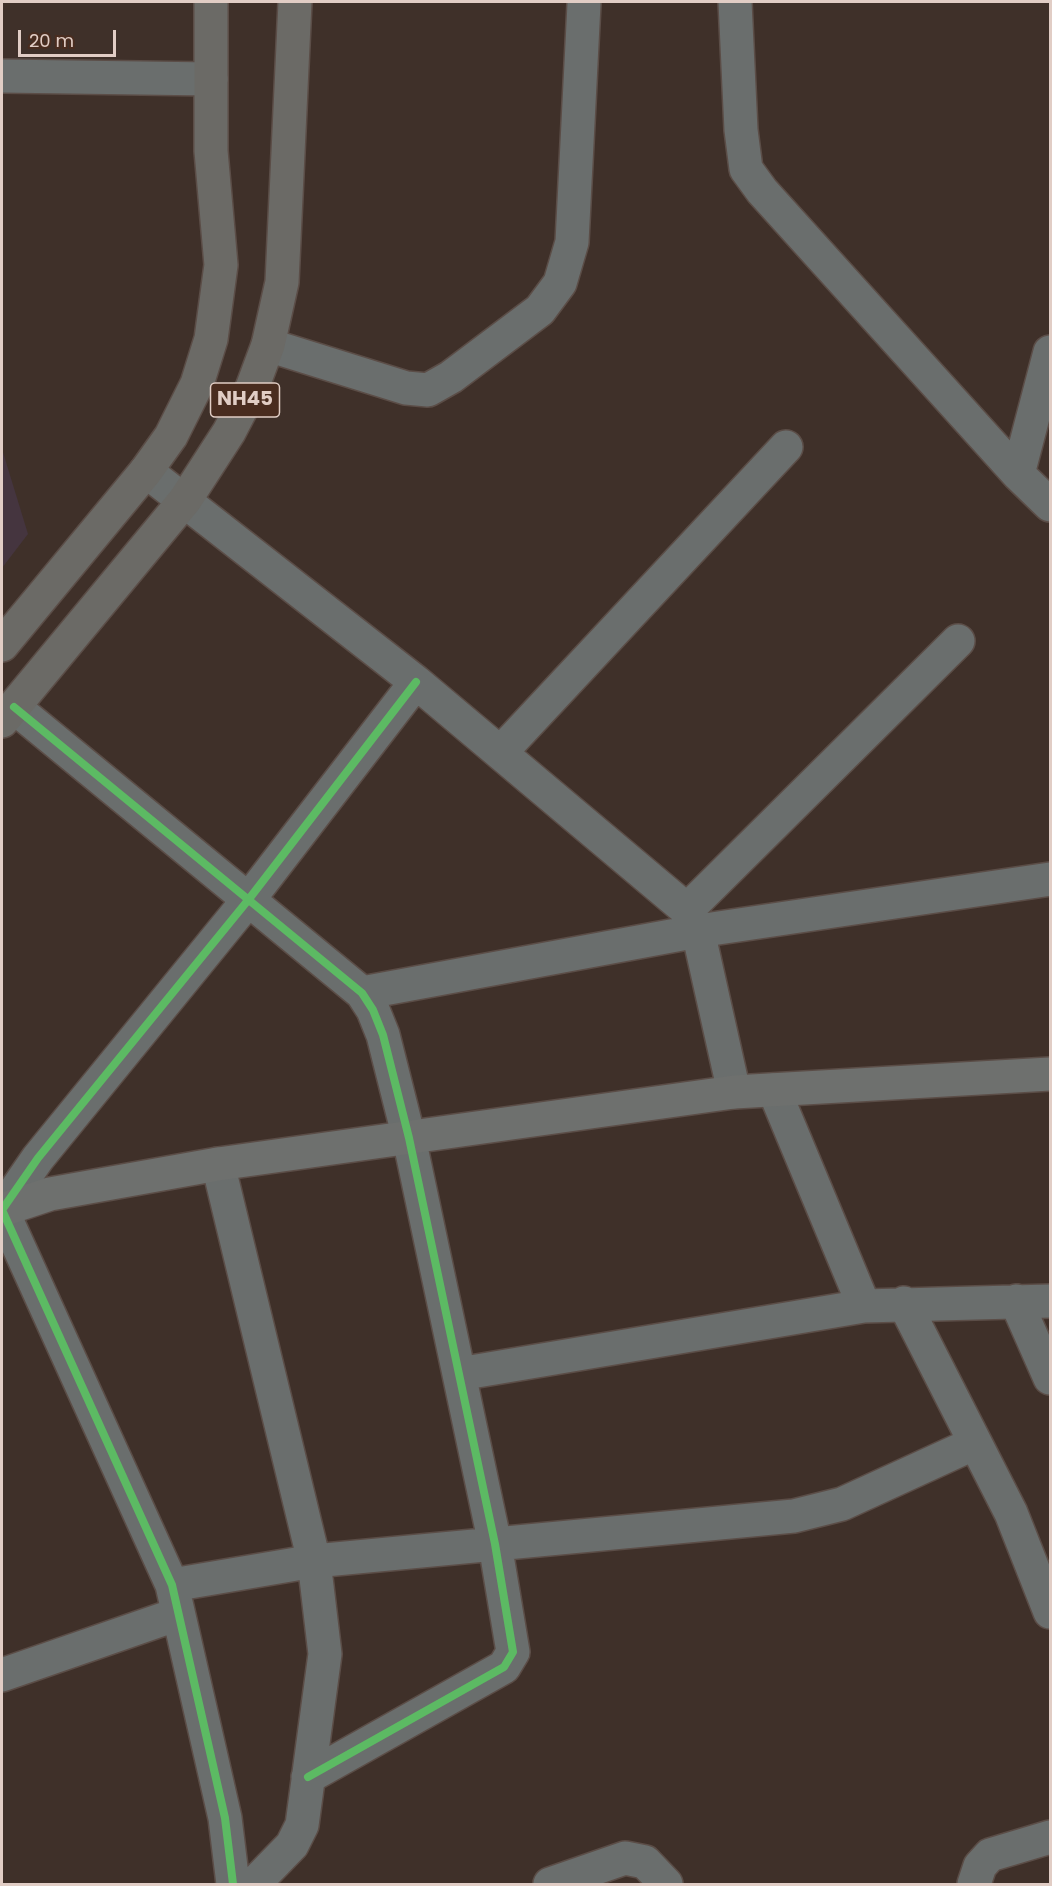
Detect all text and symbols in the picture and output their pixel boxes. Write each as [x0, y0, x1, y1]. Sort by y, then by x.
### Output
scale bar [21, 18, 118, 56]
text: 20 m [29, 28, 74, 53]
road number: NH45 [210, 383, 280, 417]

